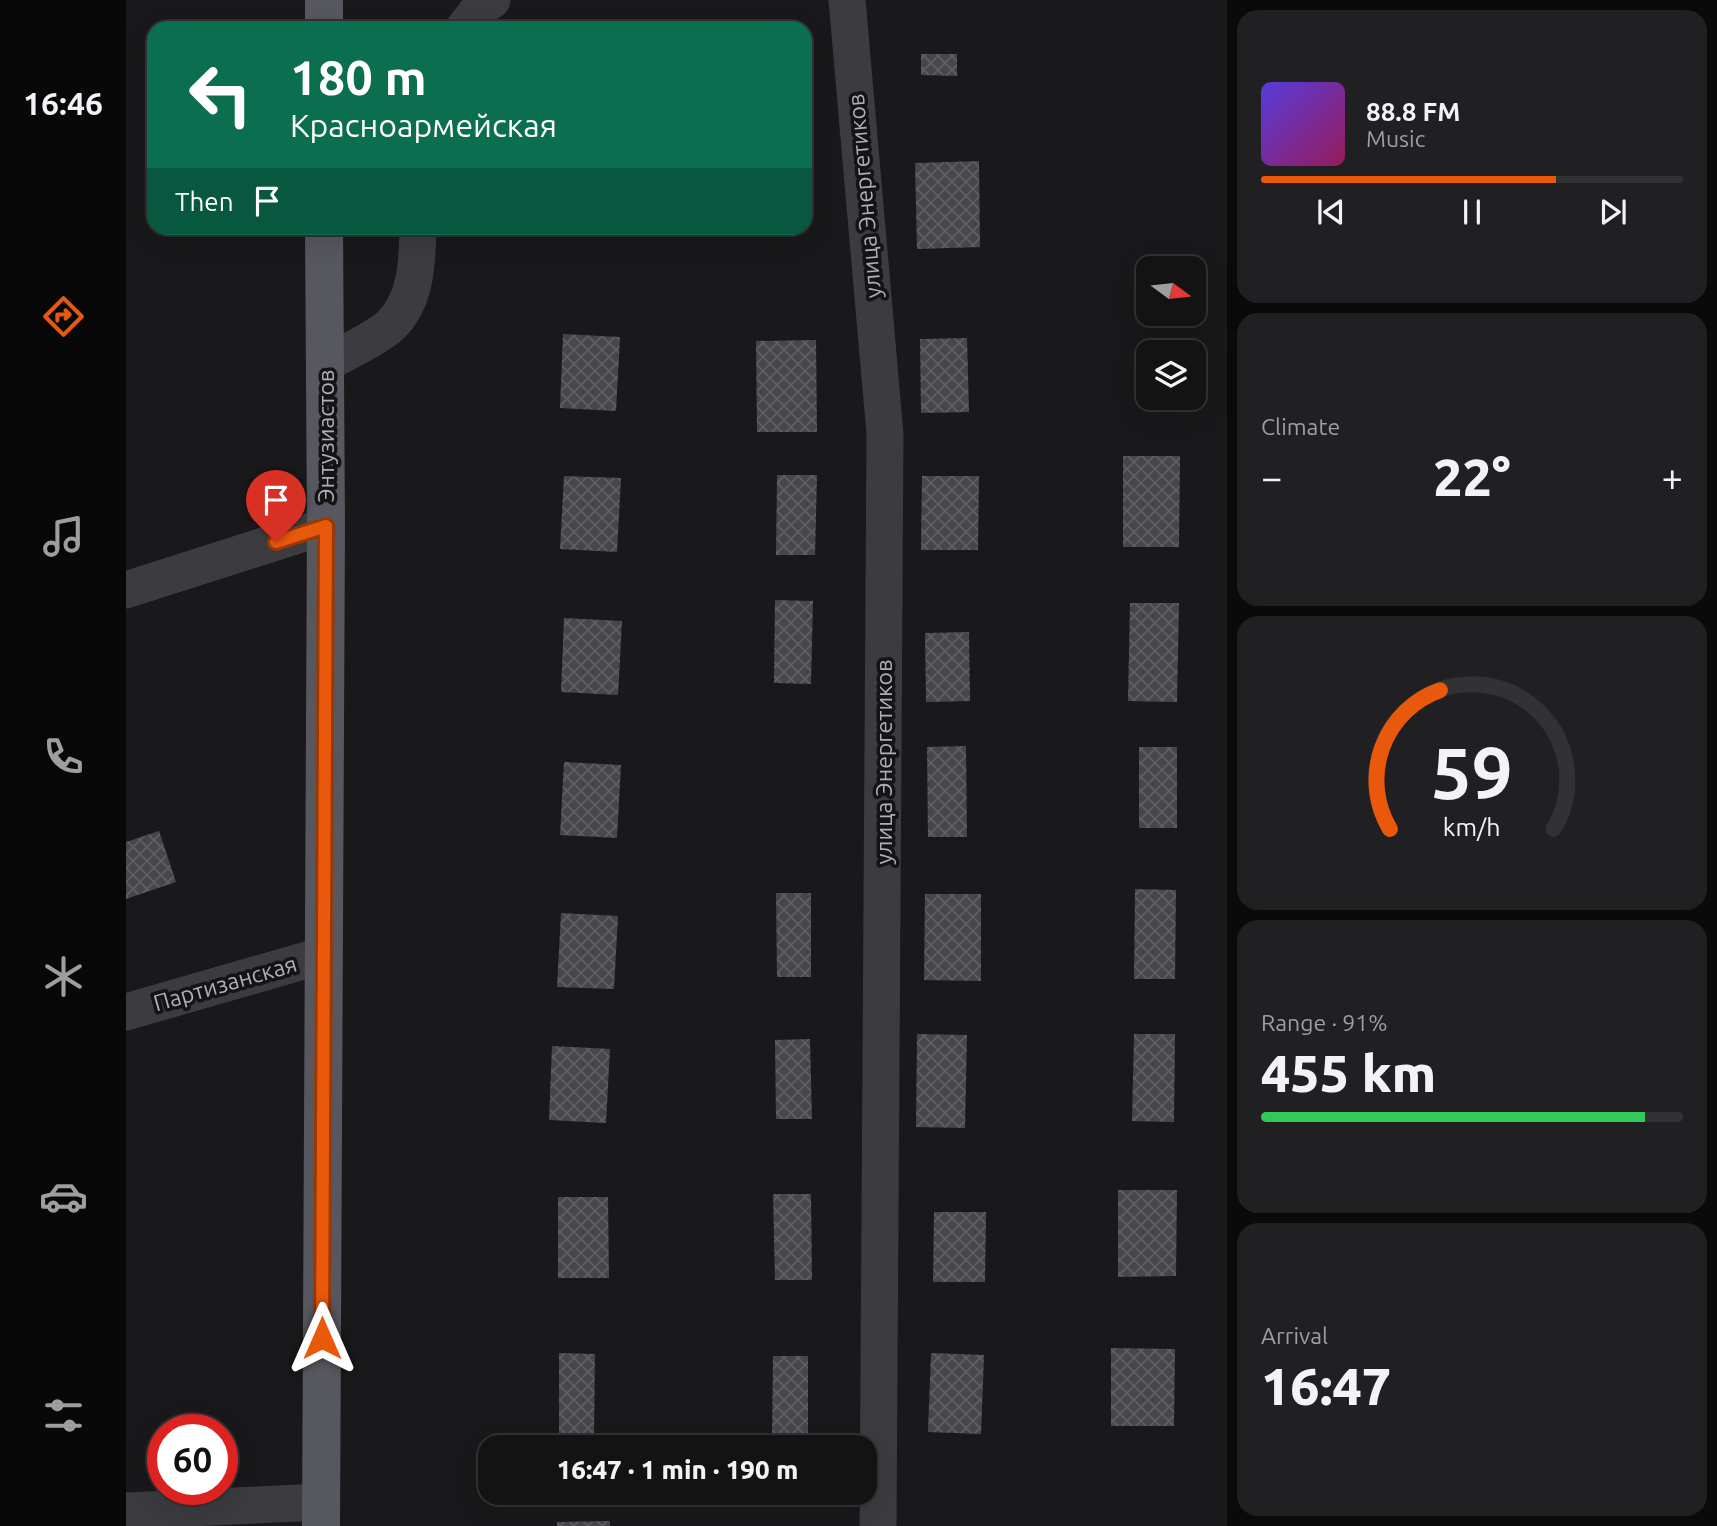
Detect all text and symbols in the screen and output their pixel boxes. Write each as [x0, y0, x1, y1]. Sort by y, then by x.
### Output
icon: left [175, 49, 266, 140]
text: 180 m [290, 49, 427, 104]
text: 16:46 [23, 85, 103, 121]
street label: улица Энергетиков [843, 93, 885, 299]
text: 88.8 FM [1366, 97, 1460, 126]
text: Красноармейская [290, 107, 557, 143]
text: Music [1366, 126, 1425, 151]
icon: arrive [248, 182, 286, 220]
text: Then [175, 187, 234, 216]
icon: previous [1312, 193, 1350, 231]
icon: pause [1453, 193, 1491, 231]
icon: next [1594, 193, 1632, 231]
north arrow [1136, 256, 1206, 326]
map controls [1136, 256, 1206, 410]
icon: directions [39, 292, 88, 341]
button: layers [1136, 340, 1206, 410]
street label: Энтузиастов [313, 369, 338, 503]
text: Climate [1261, 414, 1340, 439]
text: 22° [1433, 448, 1511, 506]
text: − [1261, 456, 1282, 498]
text: + [1662, 456, 1683, 498]
pin [246, 470, 306, 542]
icon: arrive [257, 481, 295, 519]
icon: music [39, 512, 88, 561]
street label: улица Энергетиков [871, 659, 896, 865]
text: 59 [1431, 731, 1513, 813]
icon: phone [39, 732, 88, 781]
text: km/h [1443, 813, 1501, 841]
street label: Партизанская [150, 951, 300, 1015]
icon: climate [39, 952, 88, 1001]
text: Range · 91% [1261, 1010, 1388, 1035]
text: 455 km [1261, 1044, 1436, 1102]
icon: car [39, 1172, 88, 1221]
position arrow [285, 1301, 359, 1375]
text: Arrival [1261, 1323, 1328, 1348]
text: 16:47 [1261, 1357, 1391, 1415]
icon: filters [39, 1391, 88, 1440]
speed limit sign: 60 [147, 1414, 238, 1505]
text: 16:47 · 1 min · 190 m [557, 1455, 798, 1484]

